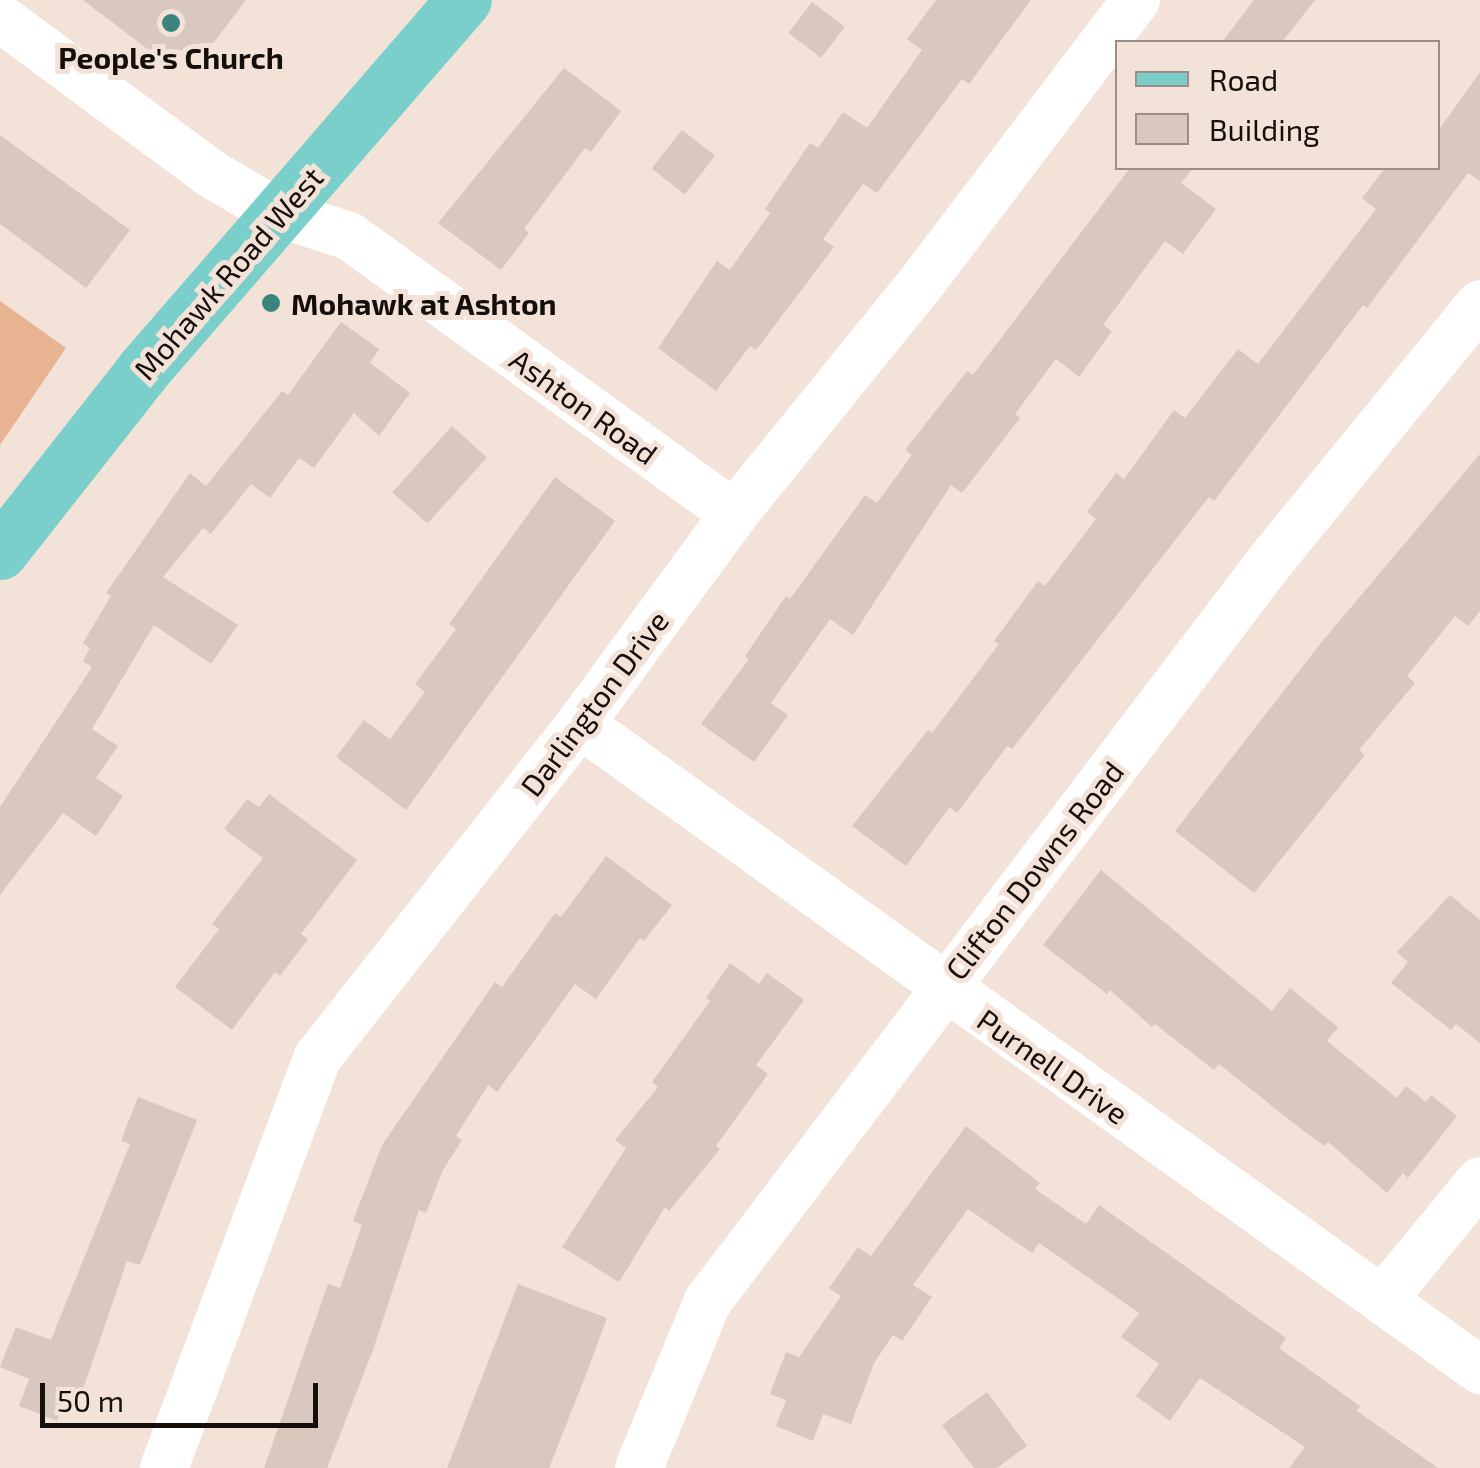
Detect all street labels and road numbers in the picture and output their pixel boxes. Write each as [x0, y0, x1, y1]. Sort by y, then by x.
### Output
street label: Mohawk Road West [126, 159, 330, 387]
street label: Ashton Road [503, 341, 665, 471]
street label: Darlington Drive [513, 603, 675, 803]
street label: Clifton Downs Road [937, 754, 1131, 986]
street label: Purnell Drive [971, 1001, 1135, 1131]

